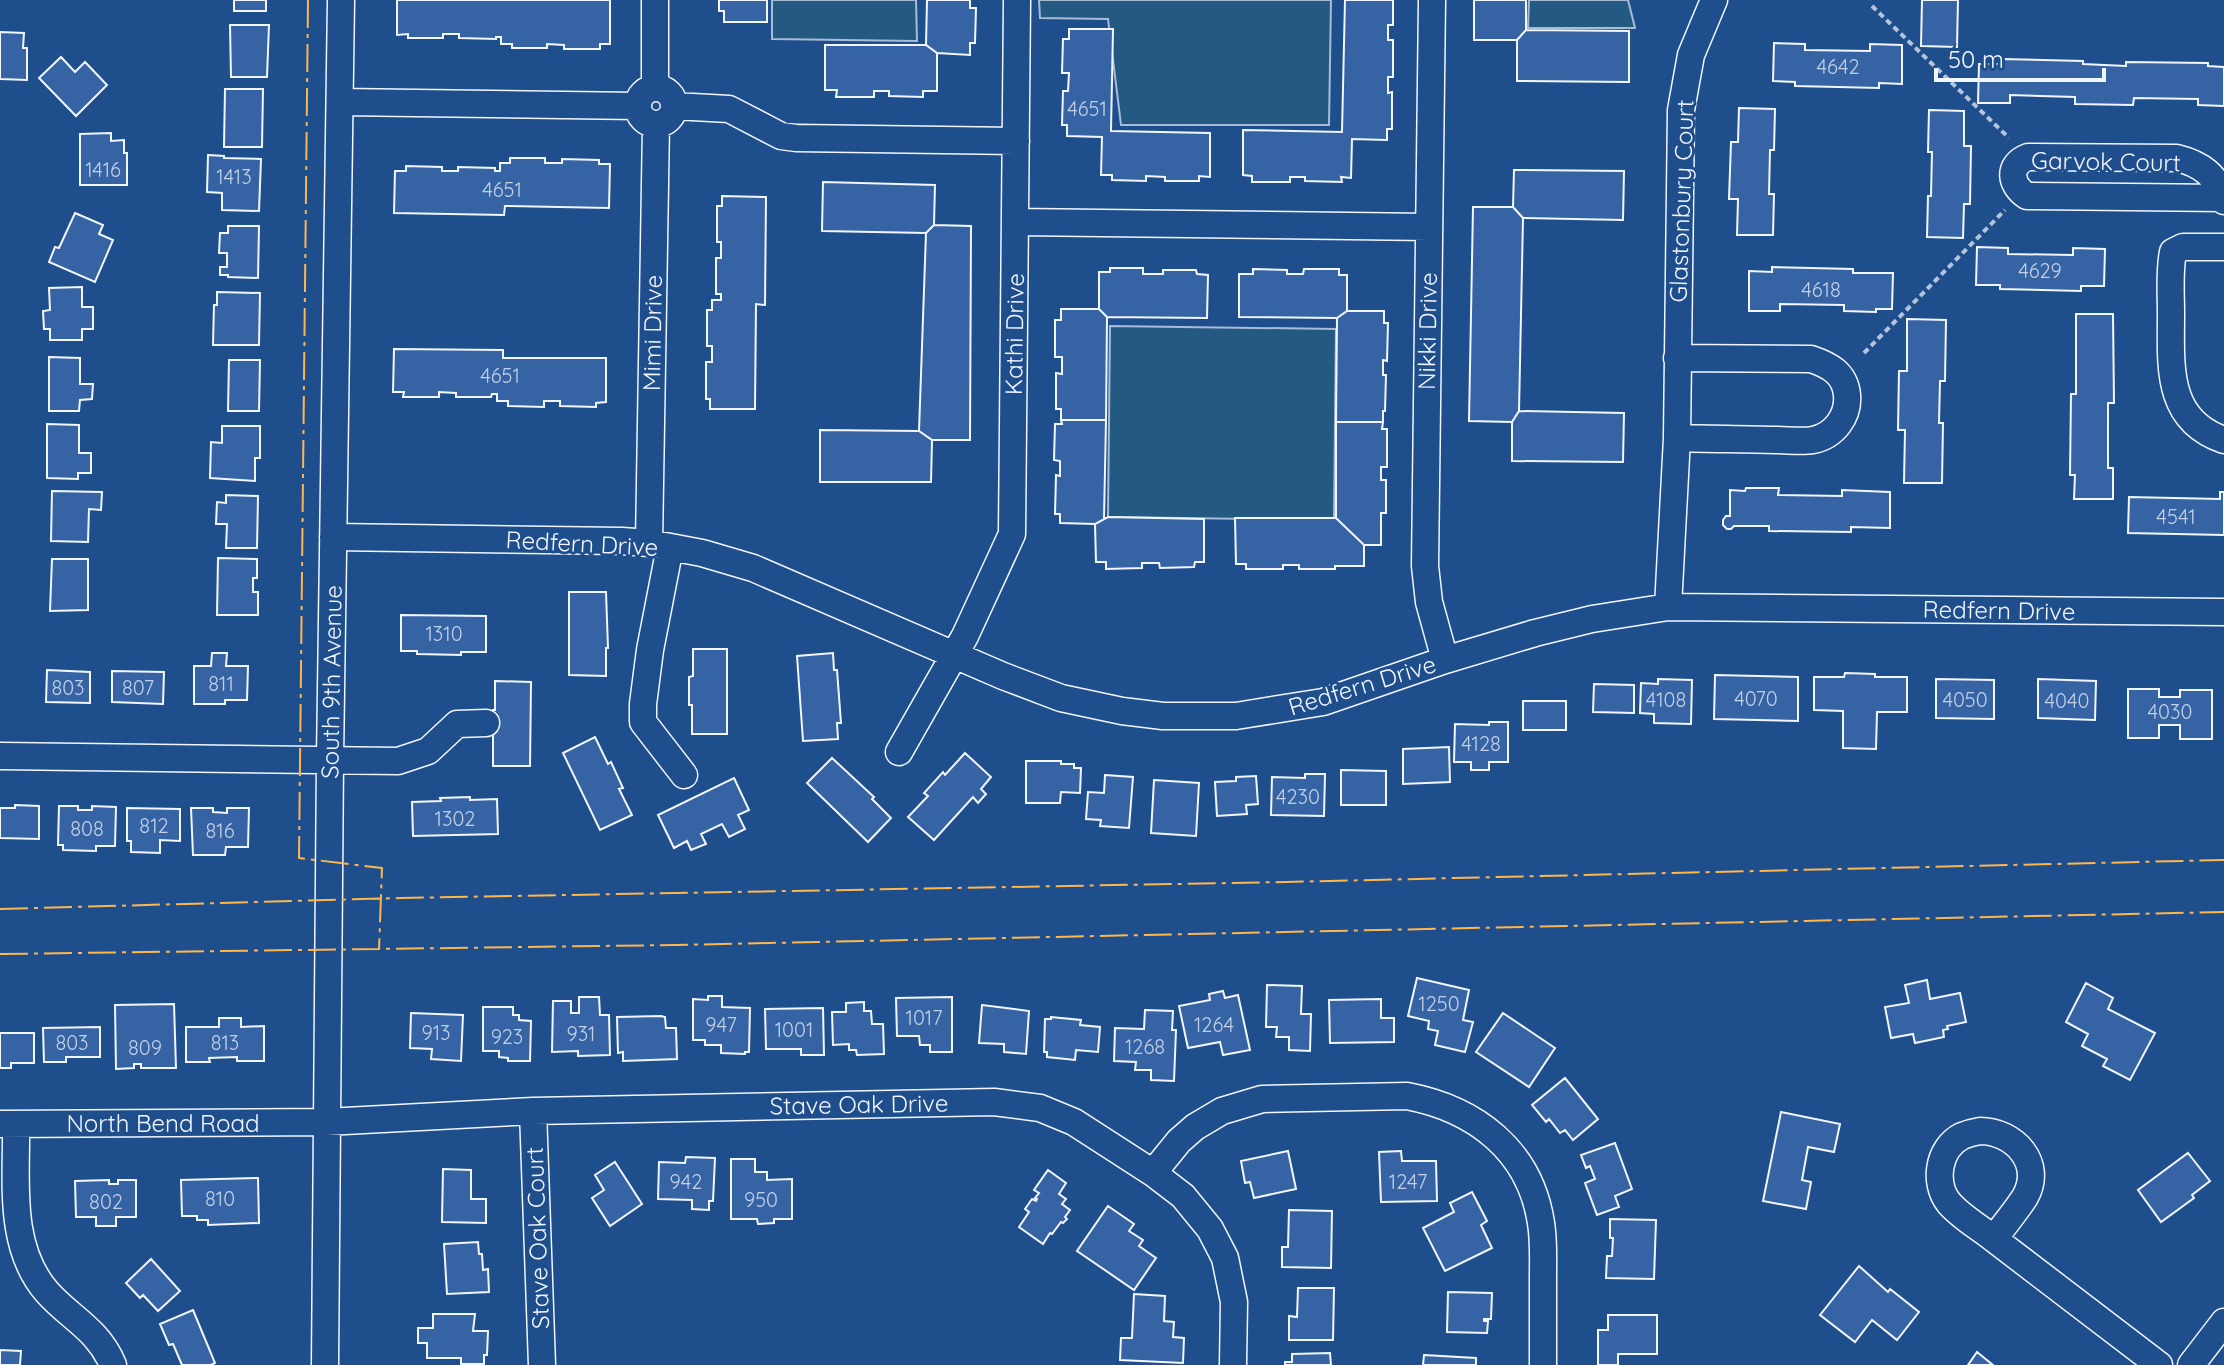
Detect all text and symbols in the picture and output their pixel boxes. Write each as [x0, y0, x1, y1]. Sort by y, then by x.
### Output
scale bar [1936, 32, 2104, 82]
text: 50 m [1948, 44, 2004, 74]
house number: 4642 [1816, 54, 1860, 79]
house number: 4651 [1067, 96, 1107, 121]
street label: Glastonbury Court [1662, 99, 1700, 303]
street label: Garvok Court [2031, 145, 2181, 177]
house number: 1416 [85, 157, 121, 182]
house number: 1413 [216, 164, 252, 189]
house number: 4651 [482, 177, 522, 202]
house number: 4629 [2018, 258, 2062, 283]
street label: Nikki Drive [1411, 272, 1443, 390]
street label: Kathi Drive [998, 273, 1030, 395]
street label: Mimi Drive [636, 275, 668, 391]
house number: 4618 [1801, 277, 1841, 302]
house number: 4651 [480, 363, 520, 388]
house number: 4541 [2156, 504, 2196, 529]
street label: Redfern Drive [505, 524, 659, 562]
street label: South 9th Avenue [314, 585, 348, 779]
street label: Redfern Drive [1922, 594, 2076, 626]
house number: 1310 [425, 621, 463, 646]
street label: Redfern Drive [1285, 648, 1439, 722]
house number: 811 [208, 671, 234, 696]
house number: 803 [51, 675, 85, 700]
house number: 807 [122, 675, 154, 700]
house number: 4070 [1734, 686, 1778, 711]
house number: 4108 [1646, 687, 1686, 712]
house number: 4050 [1942, 687, 1988, 712]
house number: 4040 [2045, 688, 2089, 713]
house number: 4030 [2148, 699, 2192, 724]
house number: 4128 [1461, 731, 1501, 756]
house number: 4230 [1276, 784, 1320, 809]
house number: 1302 [435, 806, 475, 831]
house number: 812 [139, 813, 169, 838]
house number: 808 [70, 816, 104, 841]
house number: 816 [206, 818, 235, 843]
house number: 1250 [1418, 991, 1460, 1016]
house number: 1017 [906, 1005, 942, 1030]
house number: 947 [705, 1012, 737, 1037]
house number: 1264 [1194, 1012, 1234, 1037]
house number: 1001 [775, 1017, 813, 1042]
house number: 913 [421, 1020, 451, 1045]
house number: 931 [566, 1021, 596, 1046]
house number: 923 [491, 1024, 523, 1049]
house number: 803 [55, 1030, 89, 1055]
house number: 813 [211, 1030, 239, 1055]
house number: 1268 [1125, 1034, 1165, 1059]
house number: 809 [128, 1035, 162, 1060]
street label: Stave Oak Drive [769, 1087, 949, 1121]
street label: North Bend Road [66, 1108, 260, 1138]
street label: Stave Oak Court [519, 1146, 555, 1330]
house number: 942 [670, 1169, 702, 1194]
house number: 1247 [1389, 1169, 1427, 1194]
house number: 810 [205, 1186, 235, 1211]
house number: 950 [744, 1187, 778, 1212]
house number: 802 [89, 1189, 123, 1214]

